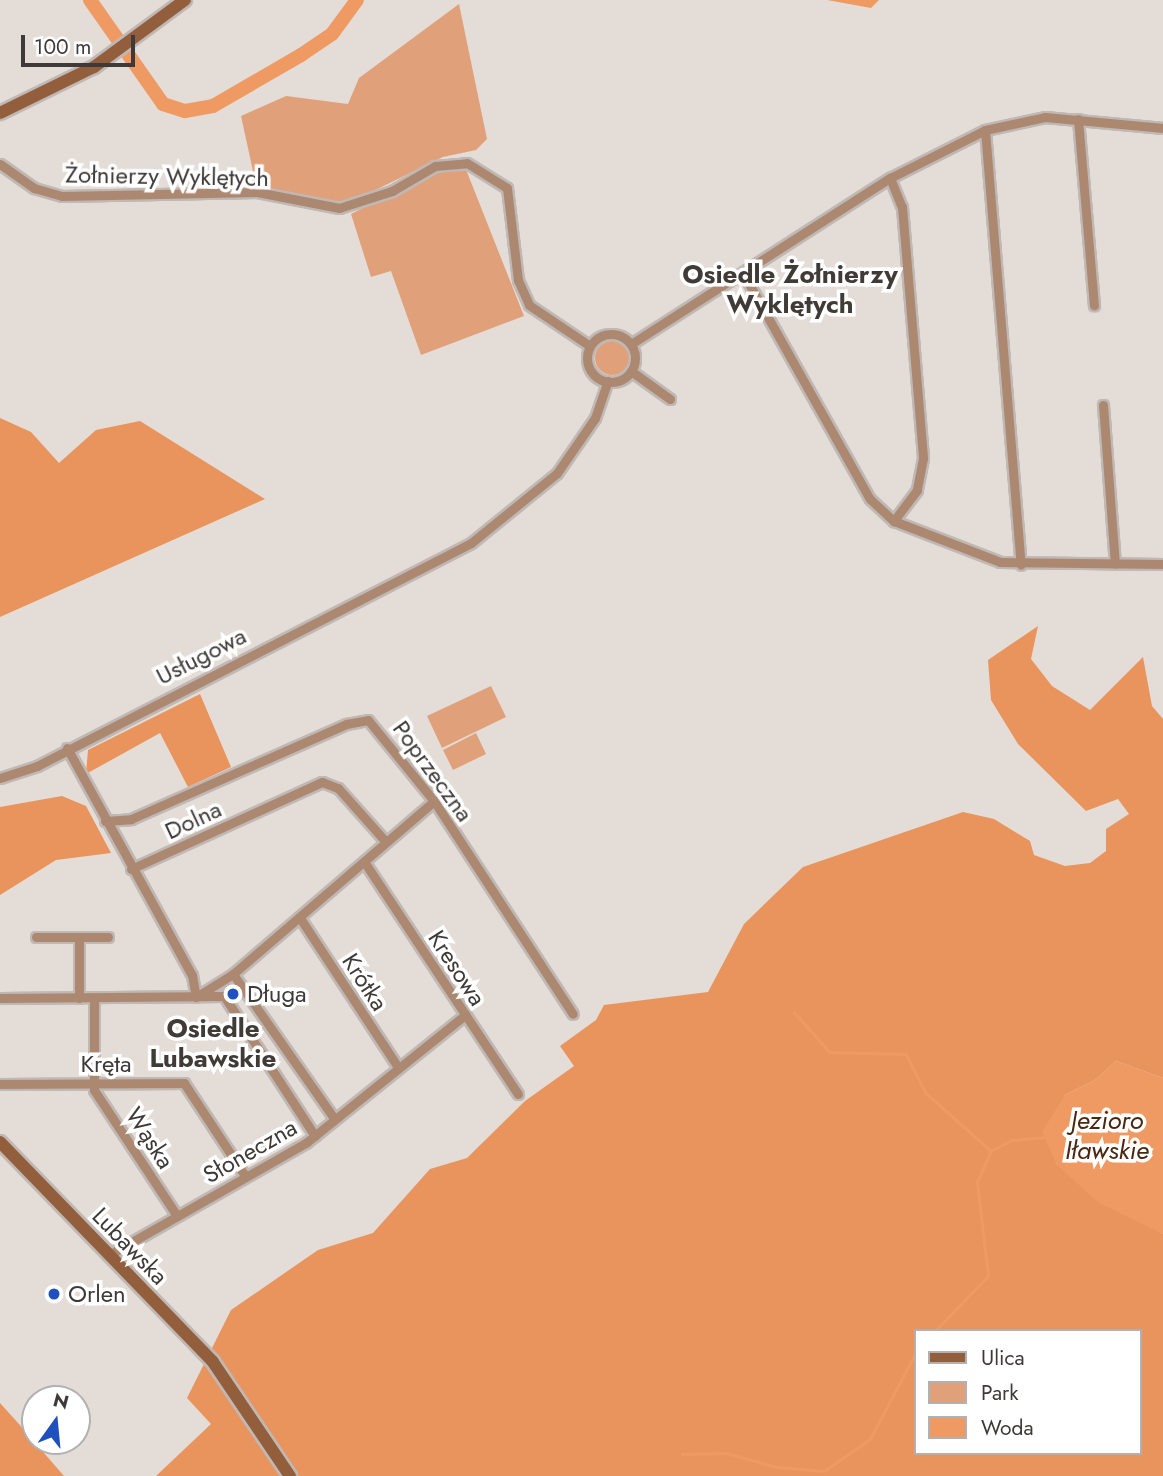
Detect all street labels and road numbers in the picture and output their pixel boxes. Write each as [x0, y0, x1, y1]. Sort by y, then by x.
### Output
street label: Żołnierzy Wyklętych [65, 160, 269, 192]
street label: Usługowa [151, 621, 251, 691]
street label: Poprzeczna [387, 715, 479, 827]
street label: Dolna [160, 794, 226, 846]
street label: Kresowa [422, 925, 492, 1011]
street label: Krótka [336, 948, 394, 1016]
street label: Kręta [80, 1050, 132, 1078]
street label: Wąska [120, 1102, 180, 1174]
street label: Słoneczna [198, 1113, 302, 1189]
street label: Lubawska [86, 1201, 174, 1291]

